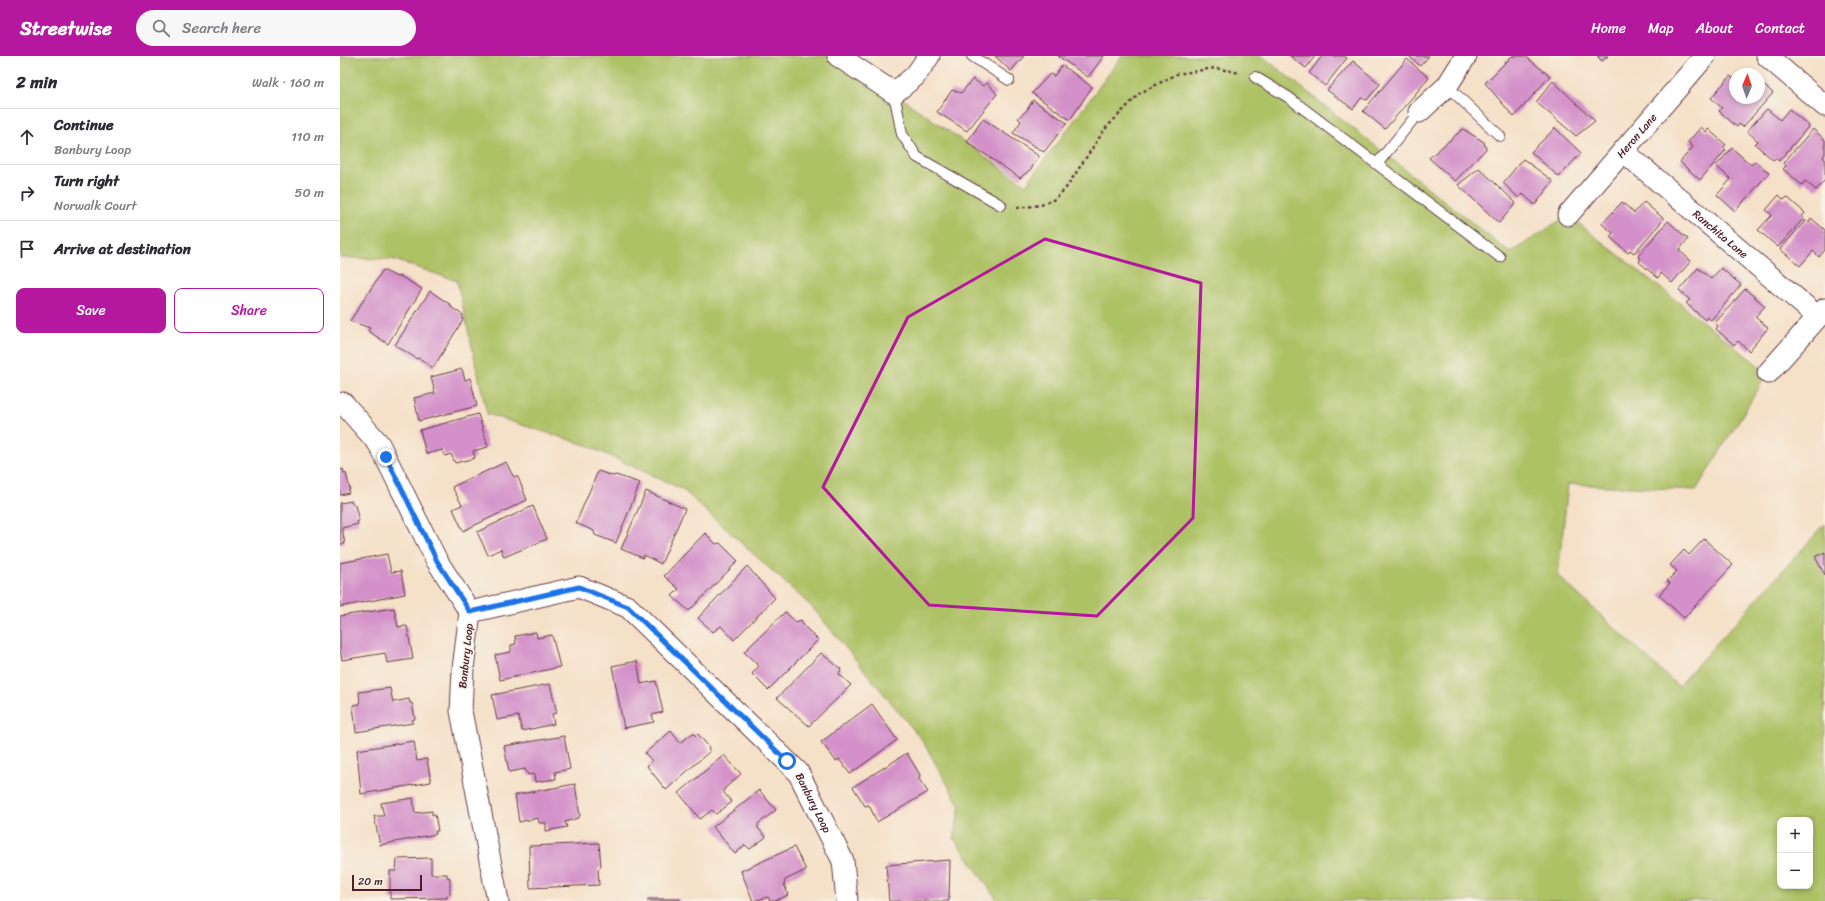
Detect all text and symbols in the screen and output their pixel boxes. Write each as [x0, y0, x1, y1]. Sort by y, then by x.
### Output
search box [136, 10, 416, 46]
text: Streetwise [20, 12, 112, 45]
text: Search here [182, 15, 261, 41]
text: Home [1591, 16, 1626, 41]
text: Map [1648, 16, 1674, 41]
text: About [1696, 16, 1733, 41]
text: Contact [1755, 16, 1805, 41]
icon: search [150, 17, 172, 39]
text: 2 min [16, 67, 57, 97]
north arrow [1729, 68, 1765, 104]
text: Walk · 160 m [252, 71, 324, 94]
street label: Heron Lane [1612, 108, 1662, 162]
text: Continue [54, 112, 114, 138]
text: 110 m [291, 125, 324, 148]
icon: ahead [16, 126, 38, 148]
text: Banbury Loop [54, 138, 131, 161]
text: Turn right [54, 168, 119, 194]
text: 50 m [294, 181, 324, 204]
icon: right [16, 182, 38, 204]
text: Norwalk Court [54, 194, 137, 217]
street label: Ranchita Lane [1688, 205, 1753, 263]
text: Arrive at destination [54, 236, 191, 262]
icon: arrive [16, 238, 38, 260]
button: Save [16, 288, 166, 333]
button: Share [174, 288, 324, 333]
route end [377, 448, 395, 466]
street label: Banbury Loop [453, 622, 479, 689]
route start [778, 752, 796, 770]
street label: Banbury Loop [790, 769, 837, 836]
map controls [1777, 817, 1813, 889]
button: + [1777, 817, 1813, 853]
button: − [1777, 853, 1813, 889]
text: 20 m [358, 872, 383, 891]
scale bar [352, 873, 422, 892]

